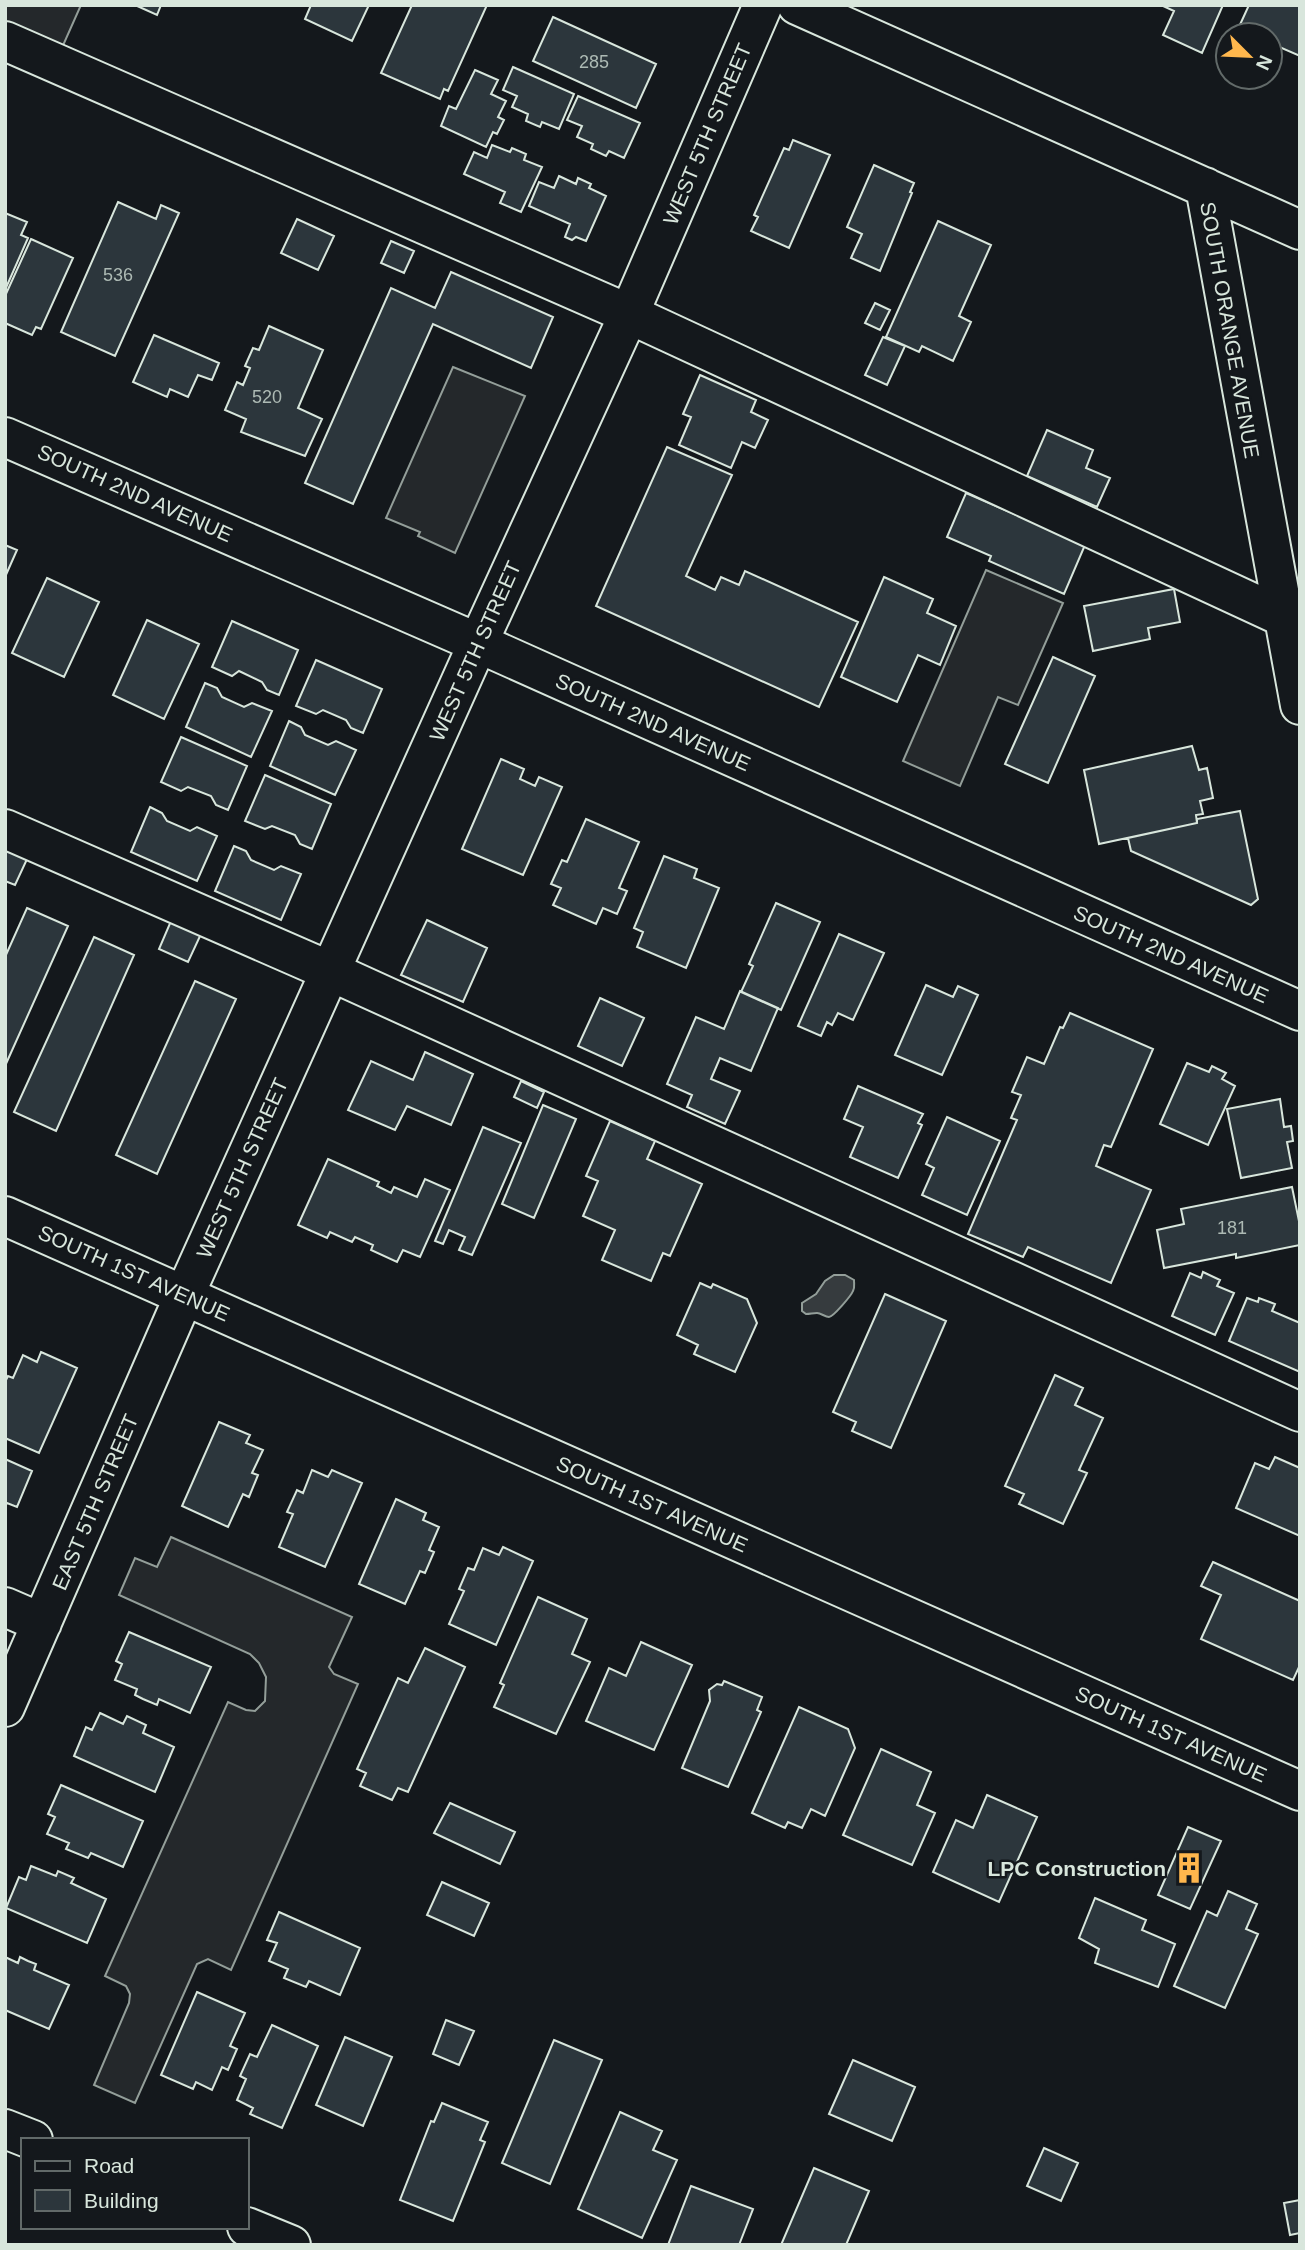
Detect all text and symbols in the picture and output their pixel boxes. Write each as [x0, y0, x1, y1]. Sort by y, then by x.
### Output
north arrow [1214, 21, 1284, 91]
street label: WEST 5TH STREET [658, 40, 756, 228]
house number: 285 [579, 52, 609, 72]
text: N [1252, 52, 1276, 73]
street label: SOUTH ORANGE AVENUE [1196, 200, 1264, 460]
house number: 536 [103, 265, 133, 285]
house number: 520 [252, 387, 282, 407]
street label: SOUTH 2ND AVENUE [34, 440, 236, 546]
street label: WEST 5TH STREET [425, 557, 525, 745]
street label: SOUTH 2ND AVENUE [552, 669, 754, 775]
street label: SOUTH 2ND AVENUE [1070, 901, 1272, 1007]
street label: WEST 5TH STREET [192, 1074, 292, 1262]
house number: 181 [1217, 1218, 1247, 1238]
street label: SOUTH 1ST AVENUE [35, 1220, 233, 1326]
street label: EAST 5TH STREET [48, 1411, 143, 1593]
street label: SOUTH 1ST AVENUE [553, 1451, 751, 1557]
street label: SOUTH 1ST AVENUE [1072, 1681, 1270, 1787]
building icon: LPC Construction [1172, 1851, 1206, 1885]
place label: LPC Construction [988, 1857, 1166, 1880]
legend [21, 2138, 248, 2229]
text: Road [84, 2154, 134, 2177]
text: Building [84, 2189, 159, 2212]

